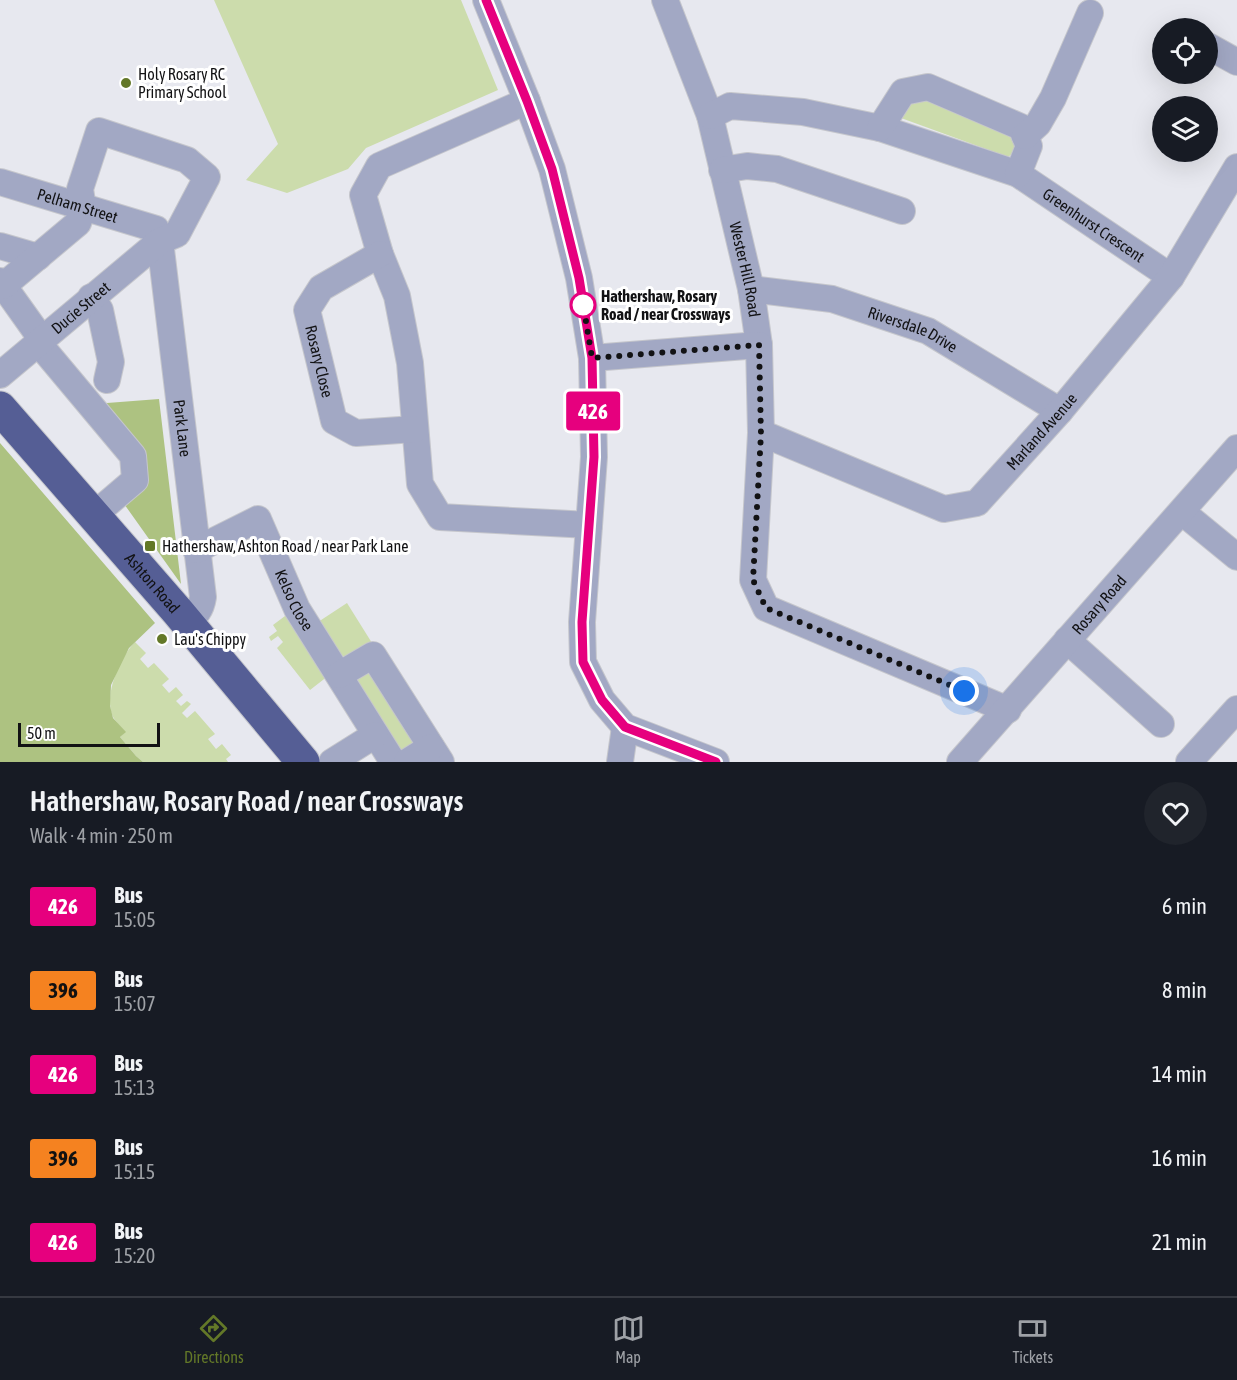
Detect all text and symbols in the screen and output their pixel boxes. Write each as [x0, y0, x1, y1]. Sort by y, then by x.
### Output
map controls [1152, 18, 1218, 162]
button: locate [1152, 18, 1218, 84]
place label: Holy Rosary RC Primary School [138, 65, 227, 102]
marker: Holy Rosary RC Primary School [119, 76, 133, 90]
button: layers [1152, 96, 1218, 162]
street label: Greenhurst Crescent [1040, 184, 1148, 266]
street label: Pelham Street [35, 185, 120, 226]
street label: Wester Hill Road [726, 220, 764, 318]
street label: Ducie Street [48, 278, 114, 337]
place label: Hathershaw, Rosary Road / near Crossways [601, 287, 731, 323]
marker: Hathershaw, Rosary Road / near Crossways [570, 292, 596, 318]
street label: Riversdale Drive [866, 303, 961, 356]
street label: Rosary Close [302, 323, 337, 399]
street label: Marland Avenue [1003, 389, 1080, 473]
line badge: 426 [558, 392, 628, 430]
street label: Park Lane [170, 398, 195, 458]
text: 426 [578, 399, 608, 423]
place label: Hathershaw, Ashton Road / near Park Lane [162, 537, 409, 555]
marker: Hathershaw, Ashton Road / near Park Lane [143, 539, 157, 553]
street label: Ashton Road [121, 549, 184, 617]
street label: Kelso Close [272, 566, 317, 634]
street label: Rosary Road [1068, 571, 1130, 638]
place label: Lau's Chippy [174, 630, 246, 649]
marker: Lau's Chippy [155, 632, 169, 646]
your location [949, 676, 979, 706]
scale bar [18, 720, 160, 748]
text: 50 m [27, 724, 56, 742]
button: heart [1144, 782, 1207, 845]
text: Hathershaw, Rosary Road / near Crossways [30, 785, 463, 817]
text: Walk · 4 min · 250 m [30, 824, 173, 847]
text: Bus [114, 882, 143, 908]
text: 6 min [1162, 893, 1207, 919]
text: 426 [48, 894, 78, 918]
text: 15:05 [114, 908, 156, 931]
text: Bus [114, 966, 143, 992]
text: 8 min [1162, 977, 1207, 1003]
text: 396 [48, 978, 78, 1002]
text: 15:07 [114, 992, 156, 1015]
text: Bus [114, 1050, 143, 1076]
text: 14 min [1152, 1061, 1207, 1087]
text: 426 [48, 1062, 78, 1086]
text: 15:13 [114, 1076, 155, 1099]
text: Bus [114, 1134, 143, 1160]
text: 16 min [1152, 1145, 1207, 1171]
text: 396 [48, 1146, 78, 1170]
text: 15:15 [114, 1160, 155, 1183]
text: Bus [114, 1218, 143, 1244]
text: 21 min [1152, 1229, 1207, 1255]
text: 426 [48, 1230, 78, 1254]
text: 15:20 [114, 1244, 155, 1267]
tab: Directions [184, 1312, 244, 1366]
tab: Map [612, 1312, 645, 1366]
tab: Tickets [1012, 1312, 1053, 1366]

